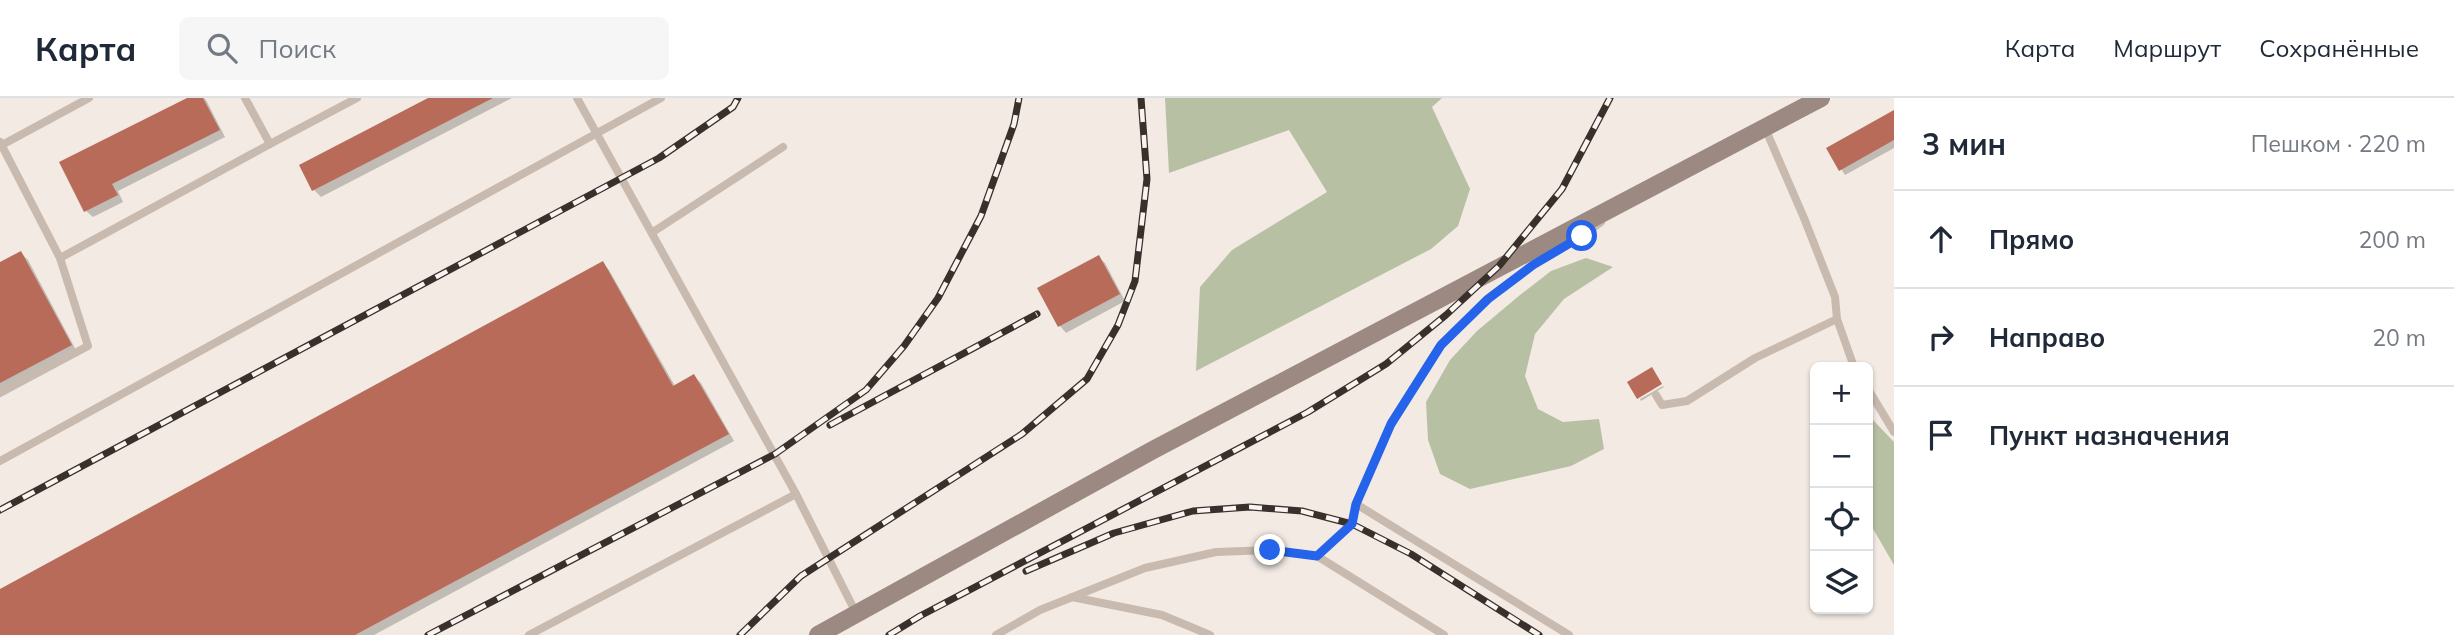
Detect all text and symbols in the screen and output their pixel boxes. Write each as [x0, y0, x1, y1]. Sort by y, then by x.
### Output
search box [179, 17, 669, 80]
text: Карта [35, 28, 137, 69]
icon: search [203, 29, 241, 67]
text: Поиск [259, 32, 336, 65]
text: Карта [2005, 33, 2075, 63]
text: Маршрут [2113, 33, 2221, 63]
text: Сохранённые [2259, 33, 2419, 63]
text: 3 мин [1922, 125, 2006, 163]
text: Пешком · 220 m [2251, 129, 2426, 158]
route start [1566, 220, 1597, 251]
icon: ahead [1922, 220, 1960, 258]
text: Прямо [1989, 223, 2074, 256]
text: 200 m [2358, 225, 2426, 254]
icon: right [1922, 318, 1960, 356]
text: Направо [1989, 321, 2105, 354]
text: 20 m [2372, 323, 2426, 352]
map controls [1810, 362, 1873, 614]
button: + [1810, 362, 1873, 425]
icon: arrive [1922, 416, 1960, 454]
text: Пункт назначения [1989, 419, 2230, 452]
button: − [1810, 425, 1873, 488]
button: locate [1810, 488, 1873, 551]
route end [1254, 534, 1285, 565]
button: layers [1810, 551, 1873, 614]

